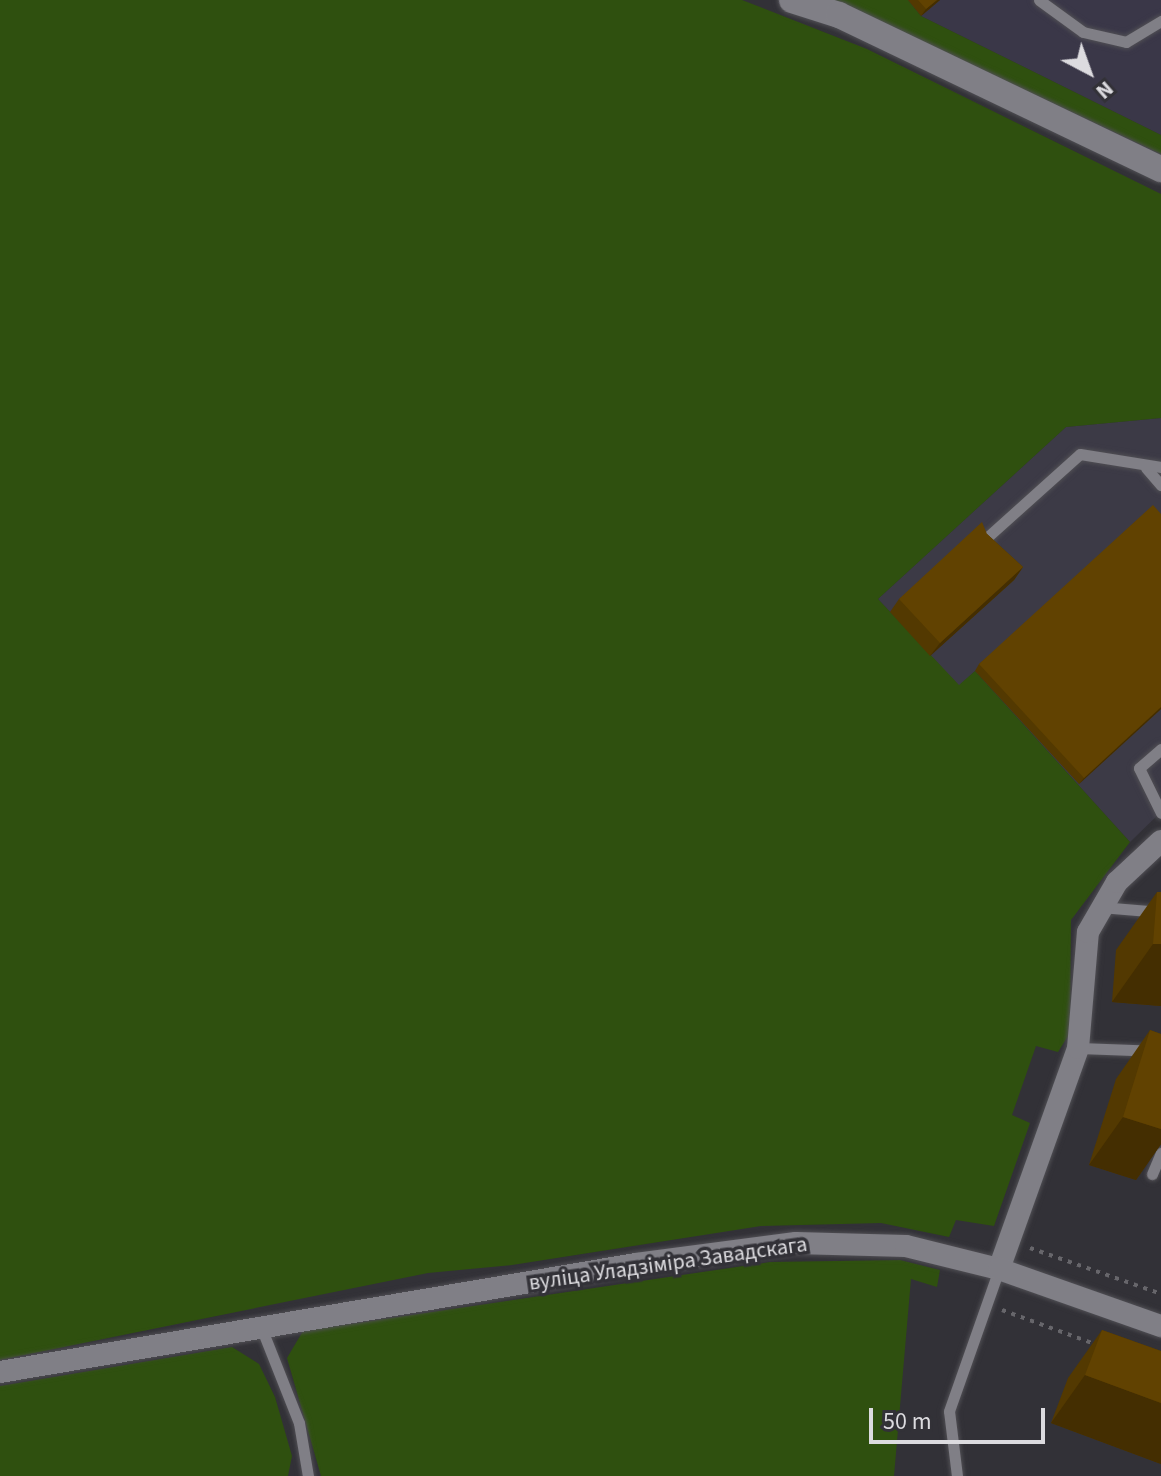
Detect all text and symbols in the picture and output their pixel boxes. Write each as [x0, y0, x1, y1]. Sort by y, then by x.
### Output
north arrow [1049, 32, 1129, 112]
text: N [1089, 73, 1121, 107]
street label: вуліца Уладзіміра Завадскага [527, 1231, 809, 1297]
scale bar [873, 1392, 1049, 1442]
text: 50 m [883, 1404, 932, 1439]

